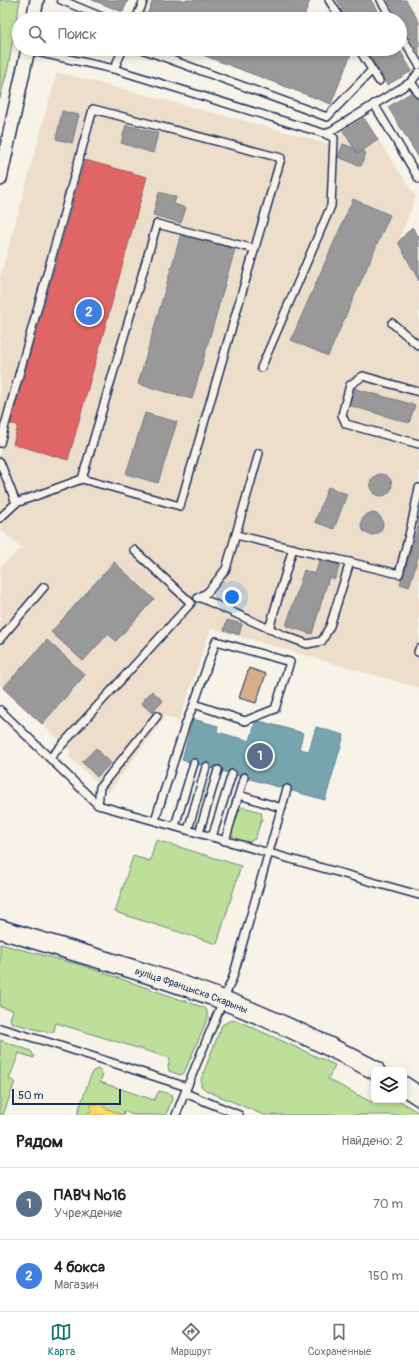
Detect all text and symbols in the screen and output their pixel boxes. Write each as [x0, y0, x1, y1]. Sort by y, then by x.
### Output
search box [12, 12, 407, 56]
icon: search [26, 23, 48, 45]
text: Поиск [58, 25, 97, 44]
pin: 2 [76, 297, 102, 327]
your location [222, 587, 242, 607]
pin: 1 [247, 741, 273, 771]
street label: вуліца Францыска Скарыны [133, 965, 249, 1016]
map controls [371, 1067, 407, 1103]
button: layers [371, 1067, 407, 1103]
scale bar [12, 1087, 121, 1106]
text: 50 m [18, 1089, 44, 1102]
text: Рядом [16, 1131, 63, 1152]
text: Найдено: 2 [341, 1133, 403, 1149]
text: ПАВЧ №16 [54, 1186, 126, 1205]
text: 1 [26, 1196, 32, 1212]
text: 70 m [373, 1196, 403, 1212]
text: Учреждение [54, 1205, 122, 1221]
text: 4 бокса [54, 1258, 105, 1277]
text: 2 [25, 1268, 33, 1284]
text: 150 m [368, 1268, 403, 1284]
text: Магазин [54, 1277, 98, 1293]
tab: Карта [48, 1321, 75, 1358]
tab: Маршрут [171, 1321, 212, 1358]
tab: Сохранённые [308, 1321, 371, 1358]

